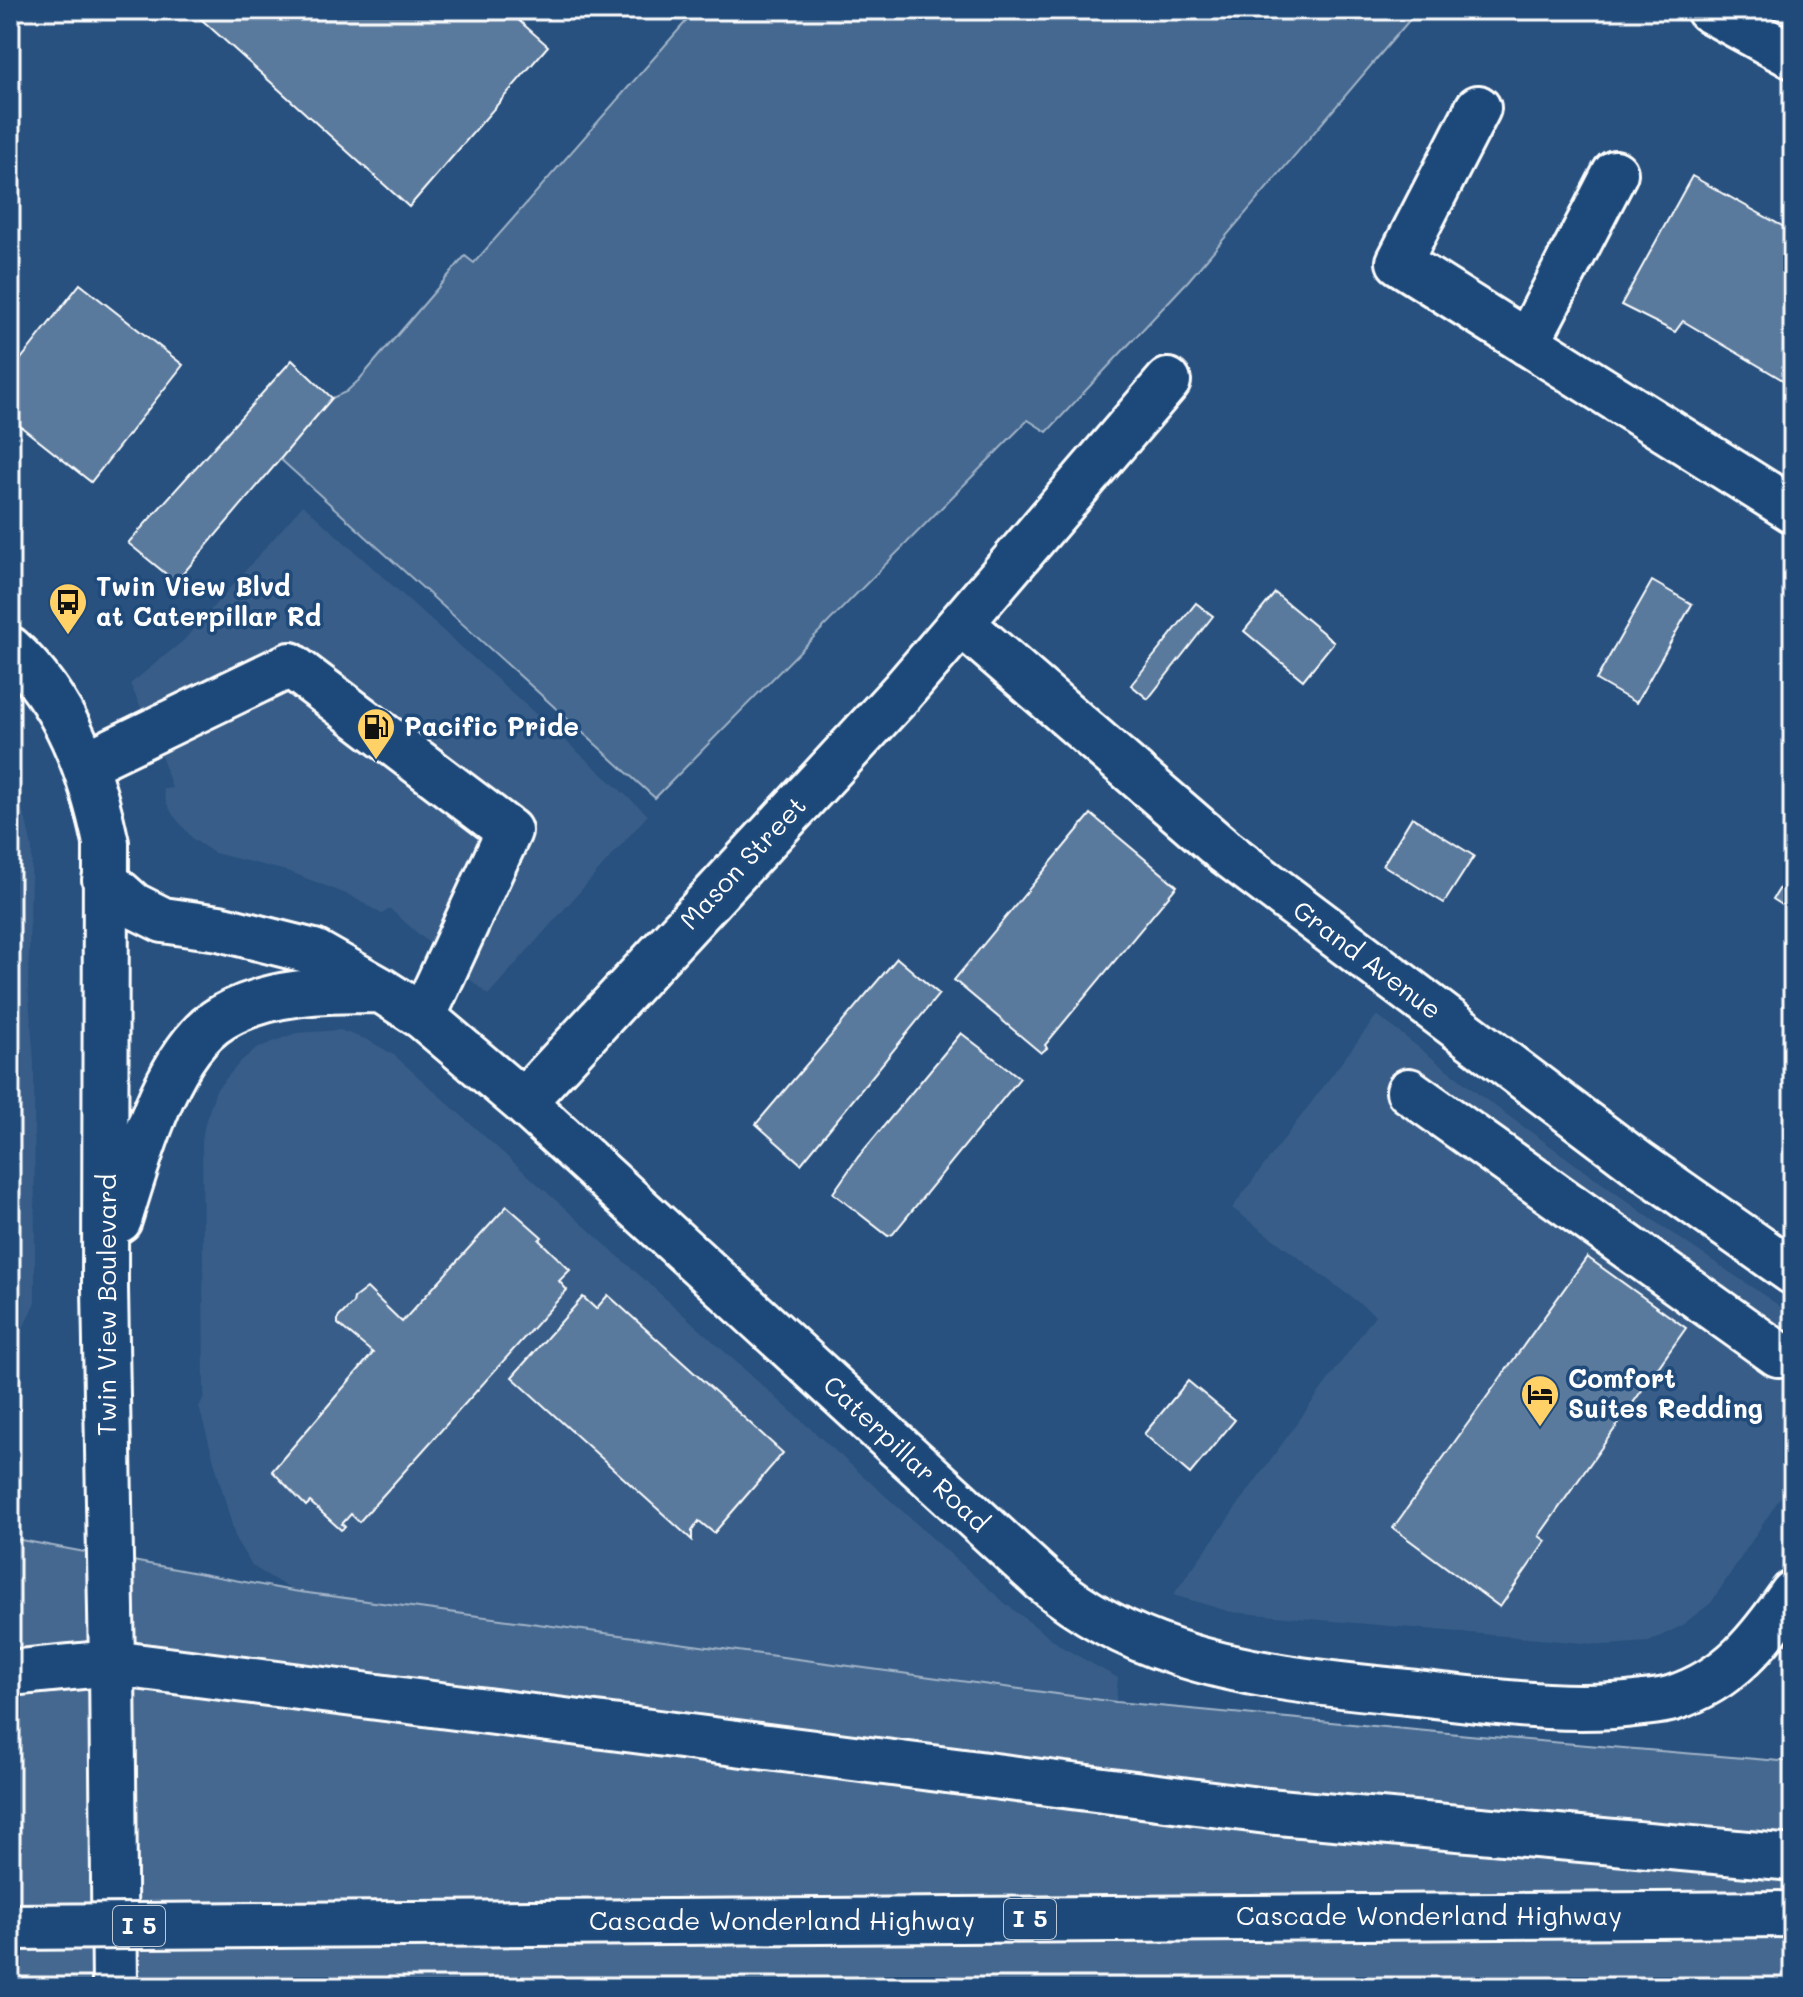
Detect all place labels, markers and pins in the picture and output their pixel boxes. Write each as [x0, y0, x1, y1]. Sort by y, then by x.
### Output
place label: Twin View Blvd at Caterpillar Rd [96, 569, 321, 633]
bus stop icon: Twin View Blvd at Caterpillar Rd [47, 581, 89, 636]
fuel station icon: Pacific Pride [355, 706, 397, 761]
place label: Pacific Pride [404, 709, 579, 743]
place label: Comfort Suites Redding [1568, 1361, 1763, 1425]
hotel icon: Comfort Suites Redding [1519, 1373, 1561, 1428]

